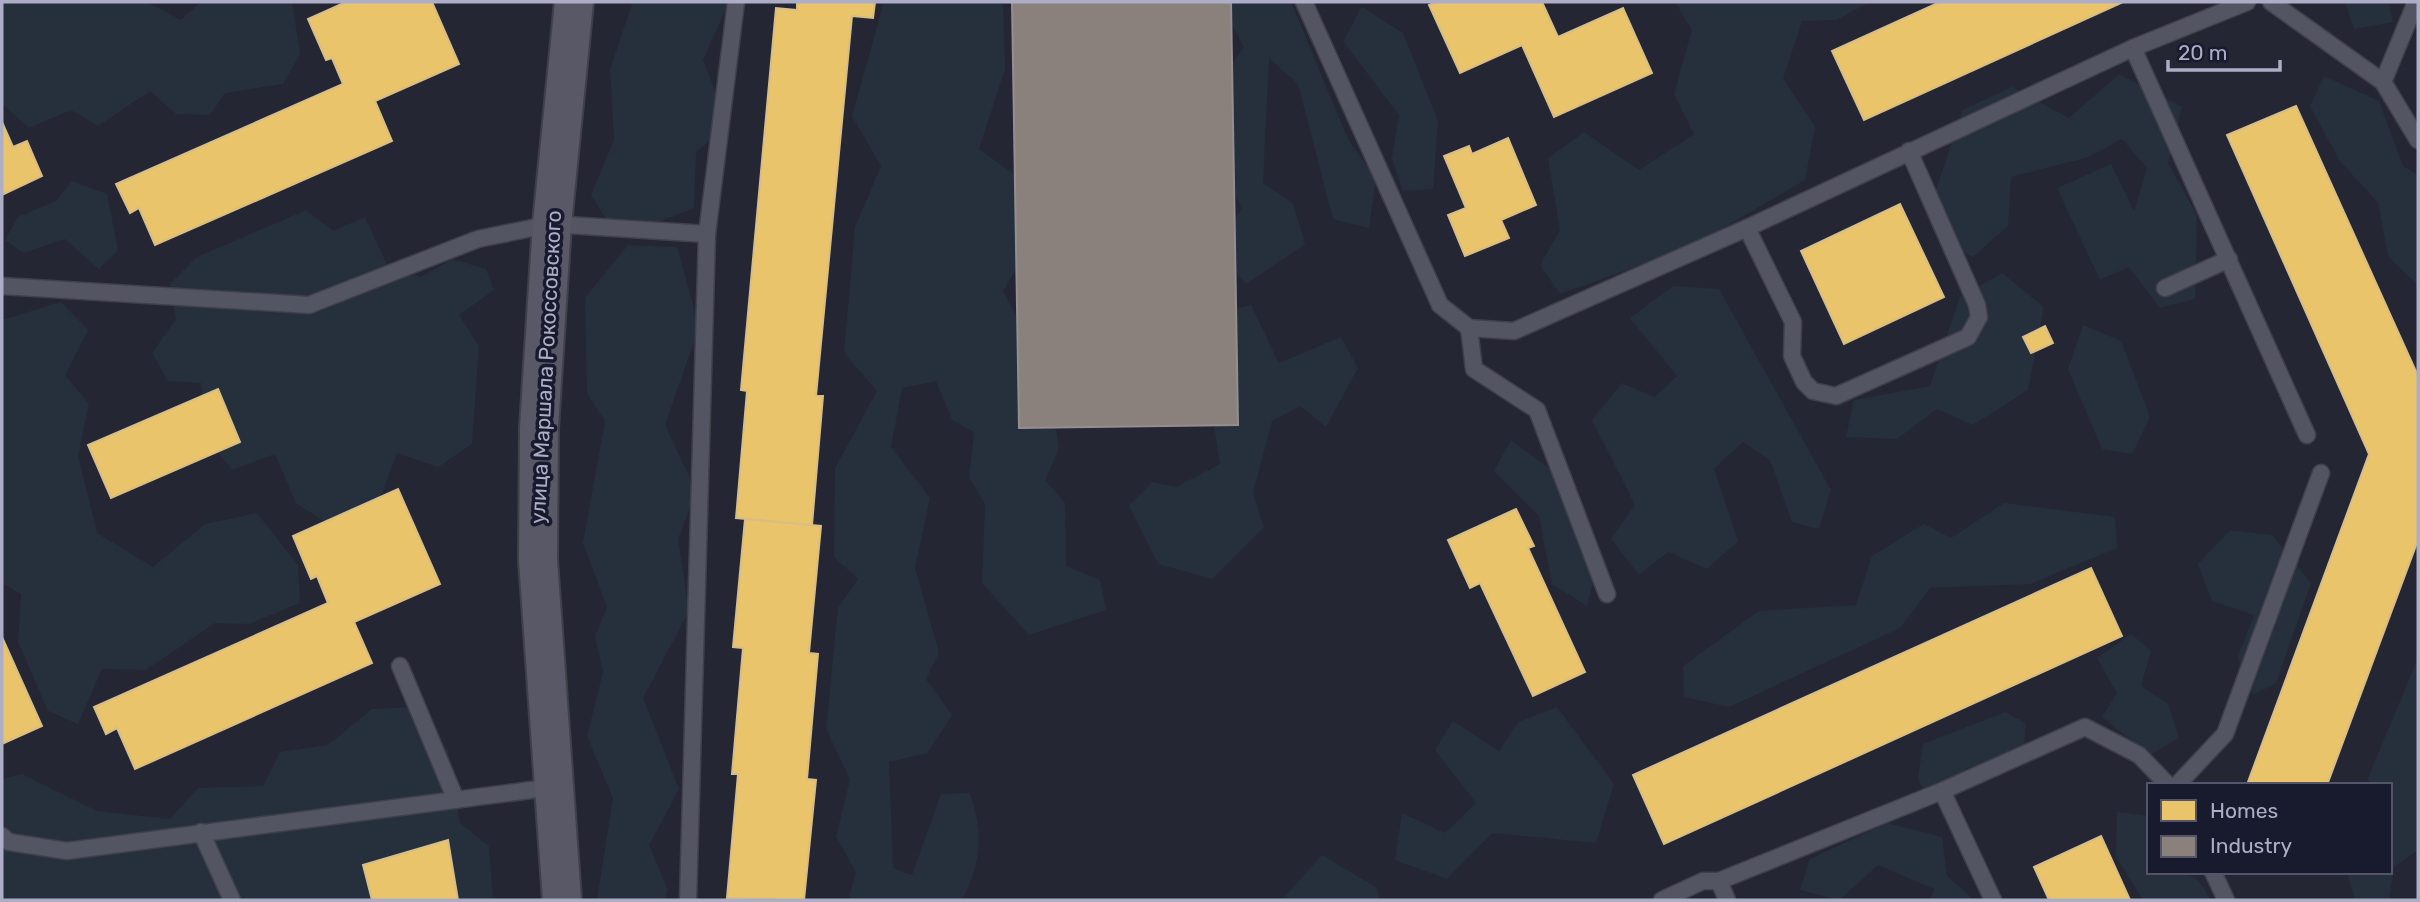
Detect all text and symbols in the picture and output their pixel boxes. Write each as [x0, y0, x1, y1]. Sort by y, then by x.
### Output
scale bar [2168, 28, 2280, 72]
text: 20 m [2178, 40, 2227, 65]
street label: улица Маршала Рокоссовского [525, 210, 566, 524]
legend [2147, 783, 2392, 874]
text: Homes [2210, 798, 2278, 823]
text: Industry [2210, 833, 2292, 858]

